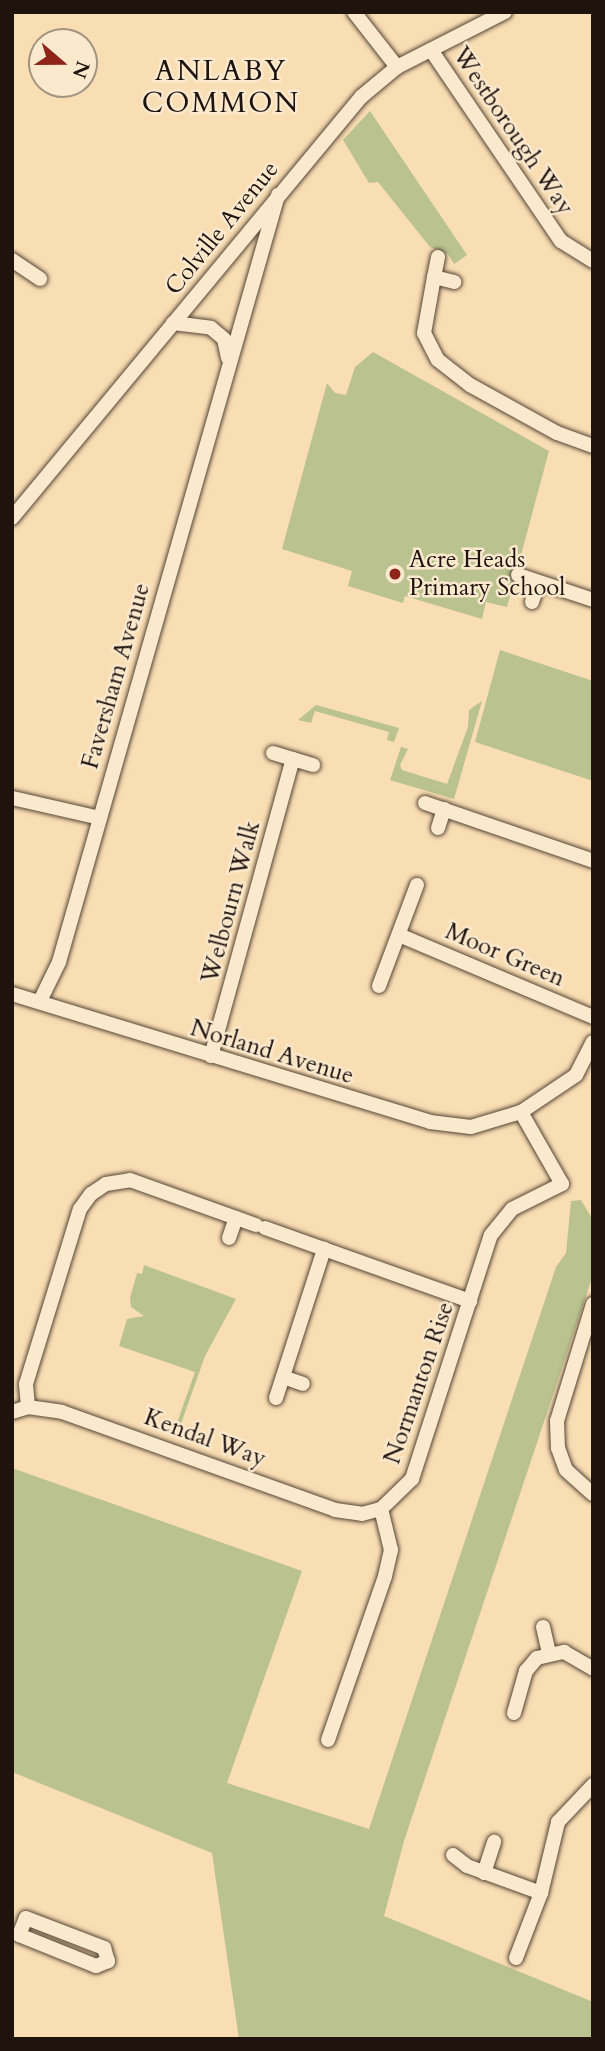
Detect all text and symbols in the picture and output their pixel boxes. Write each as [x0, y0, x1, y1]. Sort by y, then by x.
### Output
north arrow [28, 28, 98, 98]
street label: Westborough Way [446, 42, 580, 220]
district label: ANLABY COMMON [143, 54, 299, 120]
text: N [66, 57, 96, 82]
street label: Colville Avenue [159, 155, 285, 301]
place label: Acre Heads Primary School [409, 546, 565, 602]
marker: Acre Heads Primary School [387, 566, 403, 582]
street label: Faversham Avenue [76, 580, 156, 772]
street label: Welbourn Walk [195, 818, 267, 986]
street label: Moor Green [441, 917, 569, 993]
street label: Norland Avenue [187, 1013, 357, 1091]
street label: Normanton Rise [378, 1298, 460, 1468]
street label: Kendal Way [140, 1403, 270, 1473]

